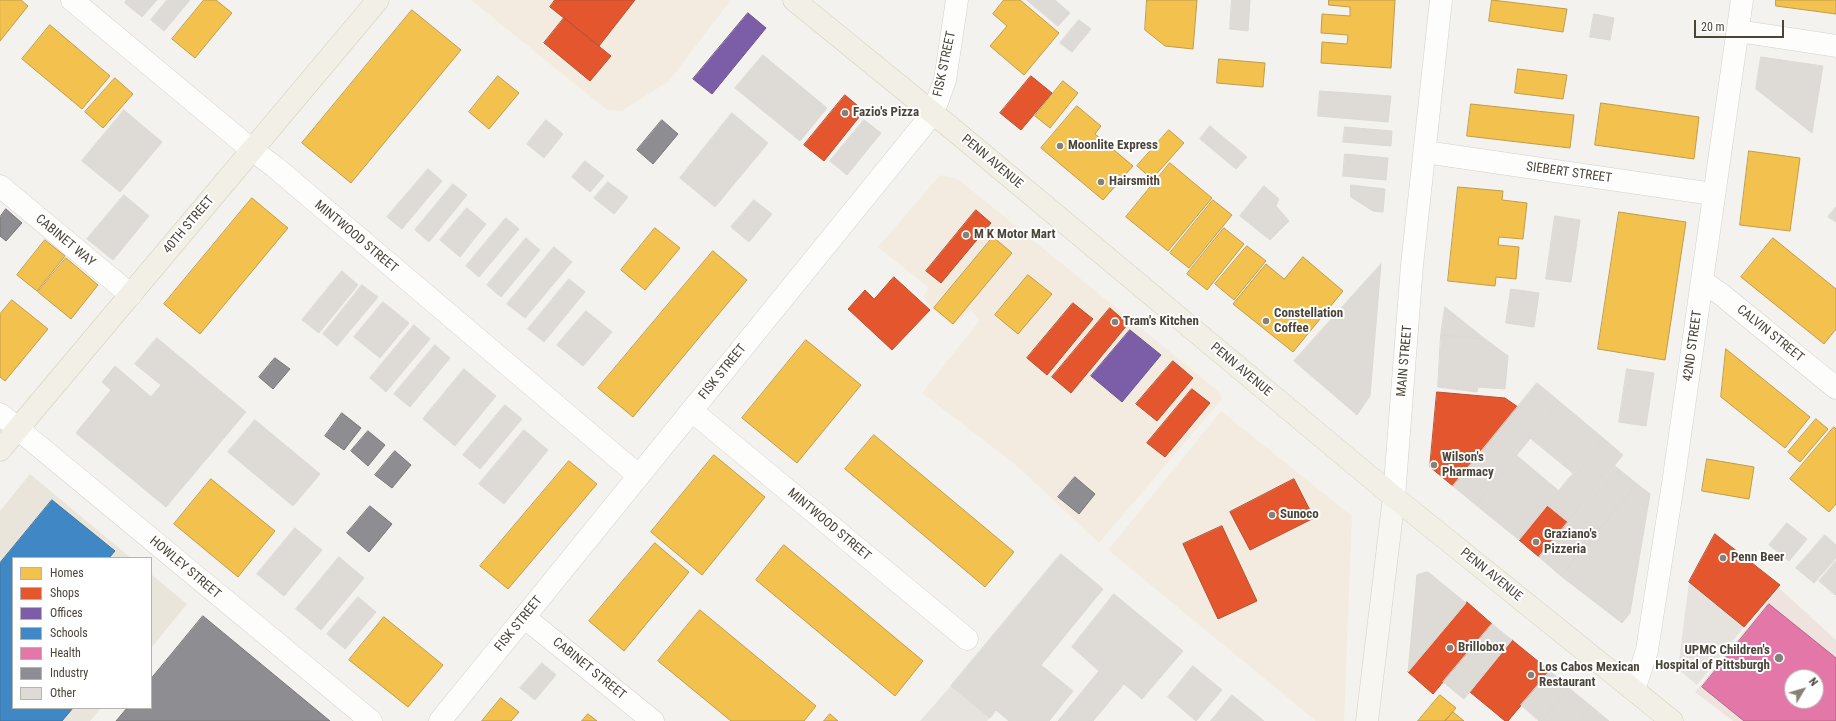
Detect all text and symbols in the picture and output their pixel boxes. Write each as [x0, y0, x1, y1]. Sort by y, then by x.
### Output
scale bar [1696, 12, 1786, 38]
text: 20 m [1701, 20, 1725, 34]
street label: FISK STREET [930, 30, 960, 98]
place label: Fazio's Pizza [853, 105, 919, 121]
marker: Fazio's Pizza [840, 108, 850, 118]
street label: PENN AVENUE [958, 132, 1026, 192]
place label: Moonlite Express [1068, 138, 1158, 154]
marker: Moonlite Express [1055, 141, 1065, 151]
street label: SIEBERT STREET [1525, 159, 1613, 187]
place label: Hairsmith [1109, 174, 1160, 190]
marker: Hairsmith [1096, 177, 1106, 187]
street label: 40TH STREET [160, 193, 218, 257]
street label: MINTWOOD STREET [311, 198, 401, 276]
street label: CABINET WAY [32, 212, 98, 270]
place label: M K Motor Mart [974, 227, 1056, 243]
marker: M K Motor Mart [961, 230, 971, 240]
street label: CALVIN STREET [1733, 302, 1807, 366]
place label: Constellation Coffee [1274, 306, 1343, 337]
street label: 42ND STREET [1680, 310, 1706, 382]
place label: Tram's Kitchen [1123, 314, 1199, 330]
marker: Constellation Coffee [1261, 316, 1271, 326]
marker: Tram's Kitchen [1110, 317, 1120, 327]
street label: MAIN STREET [1394, 324, 1416, 398]
street label: PENN AVENUE [1207, 340, 1275, 400]
street label: FISK STREET [696, 341, 750, 403]
place label: Wilson's Pharmacy [1442, 450, 1494, 481]
marker: Wilson's Pharmacy [1429, 460, 1439, 470]
street label: MINTWOOD STREET [784, 486, 874, 564]
place label: Sunoco [1280, 507, 1319, 523]
marker: Sunoco [1267, 510, 1277, 520]
place label: Graziano's Pizzeria [1544, 527, 1597, 558]
street label: HOWLEY STREET [146, 534, 224, 602]
marker: Graziano's Pizzeria [1531, 537, 1541, 547]
street label: PENN AVENUE [1457, 545, 1525, 605]
place label: Penn Beer [1731, 550, 1784, 566]
marker: Penn Beer [1718, 553, 1728, 563]
legend [12, 557, 152, 709]
text: Homes [50, 566, 84, 580]
text: Shops [50, 586, 79, 600]
street label: FISK STREET [492, 593, 546, 655]
text: Offices [50, 606, 83, 620]
text: Schools [50, 626, 88, 640]
street label: CABINET STREET [549, 635, 629, 703]
place label: Brillobox [1458, 640, 1505, 656]
marker: Brillobox [1445, 643, 1455, 653]
place label: UPMC Children's Hospital of Pittsburgh [1655, 643, 1770, 674]
text: Health [50, 646, 81, 660]
marker: UPMC Children's Hospital of Pittsburgh [1773, 652, 1785, 664]
place label: Los Cabos Mexican Restaurant [1539, 660, 1640, 691]
text: Industry [50, 666, 88, 680]
north arrow [1784, 669, 1824, 709]
marker: Los Cabos Mexican Restaurant [1526, 670, 1536, 680]
text: N [1806, 675, 1820, 689]
text: Other [50, 686, 76, 700]

